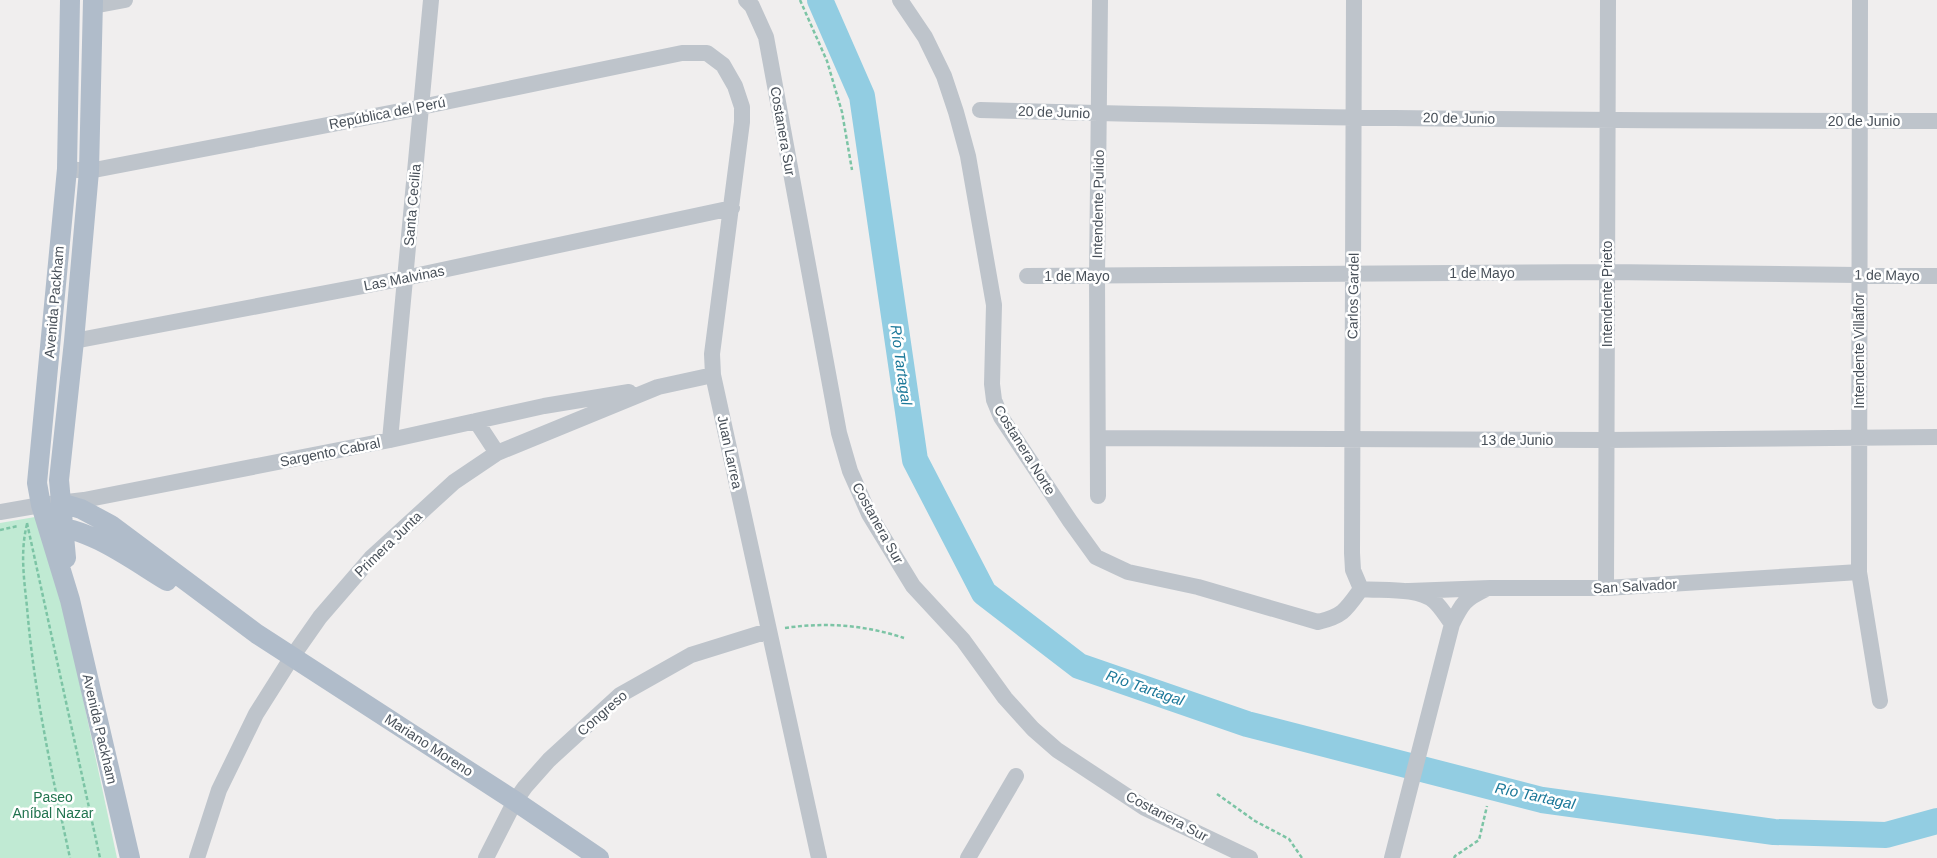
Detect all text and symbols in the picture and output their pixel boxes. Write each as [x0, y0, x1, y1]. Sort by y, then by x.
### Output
street label: Costanera Sur [767, 85, 799, 177]
street label: República del Perú [327, 94, 447, 132]
street label: 20 de Junio [1018, 103, 1091, 121]
street label: 20 de Junio [1423, 109, 1496, 127]
street label: 20 de Junio [1828, 113, 1900, 129]
street label: Intendente Pulido [1089, 149, 1107, 259]
street label: Santa Cecilia [400, 163, 424, 247]
street label: Intendente Prieto [1599, 240, 1615, 347]
street label: Avenida Packham [41, 245, 67, 359]
street label: Carlos Gardel [1344, 253, 1362, 339]
street label: Las Malvinas [362, 262, 446, 294]
street label: 1 de Mayo [1449, 265, 1515, 281]
street label: 1 de Mayo [1854, 266, 1920, 284]
street label: 1 de Mayo [1044, 268, 1110, 284]
street label: Intendente Villaflor [1851, 293, 1867, 409]
water label: Río Tartagal [887, 324, 916, 407]
street label: Costanera Norte [991, 402, 1059, 498]
street label: Juan Larrea [714, 414, 746, 490]
street label: 13 de Junio [1481, 432, 1553, 448]
street label: Sargento Cabral [278, 434, 382, 470]
street label: Costanera Sur [849, 480, 907, 567]
street label: Primera Junta [351, 508, 425, 580]
street label: San Salvador [1593, 576, 1678, 596]
water label: Río Tartagal [1104, 666, 1187, 709]
street label: Avenida Packham [80, 672, 120, 786]
street label: Congreso [574, 687, 630, 739]
street label: Mariano Moreno [382, 711, 476, 780]
water label: Río Tartagal [1494, 779, 1577, 812]
street label: Costanera Sur [1123, 788, 1211, 844]
park label: Paseo Aníbal Nazar [13, 789, 94, 821]

